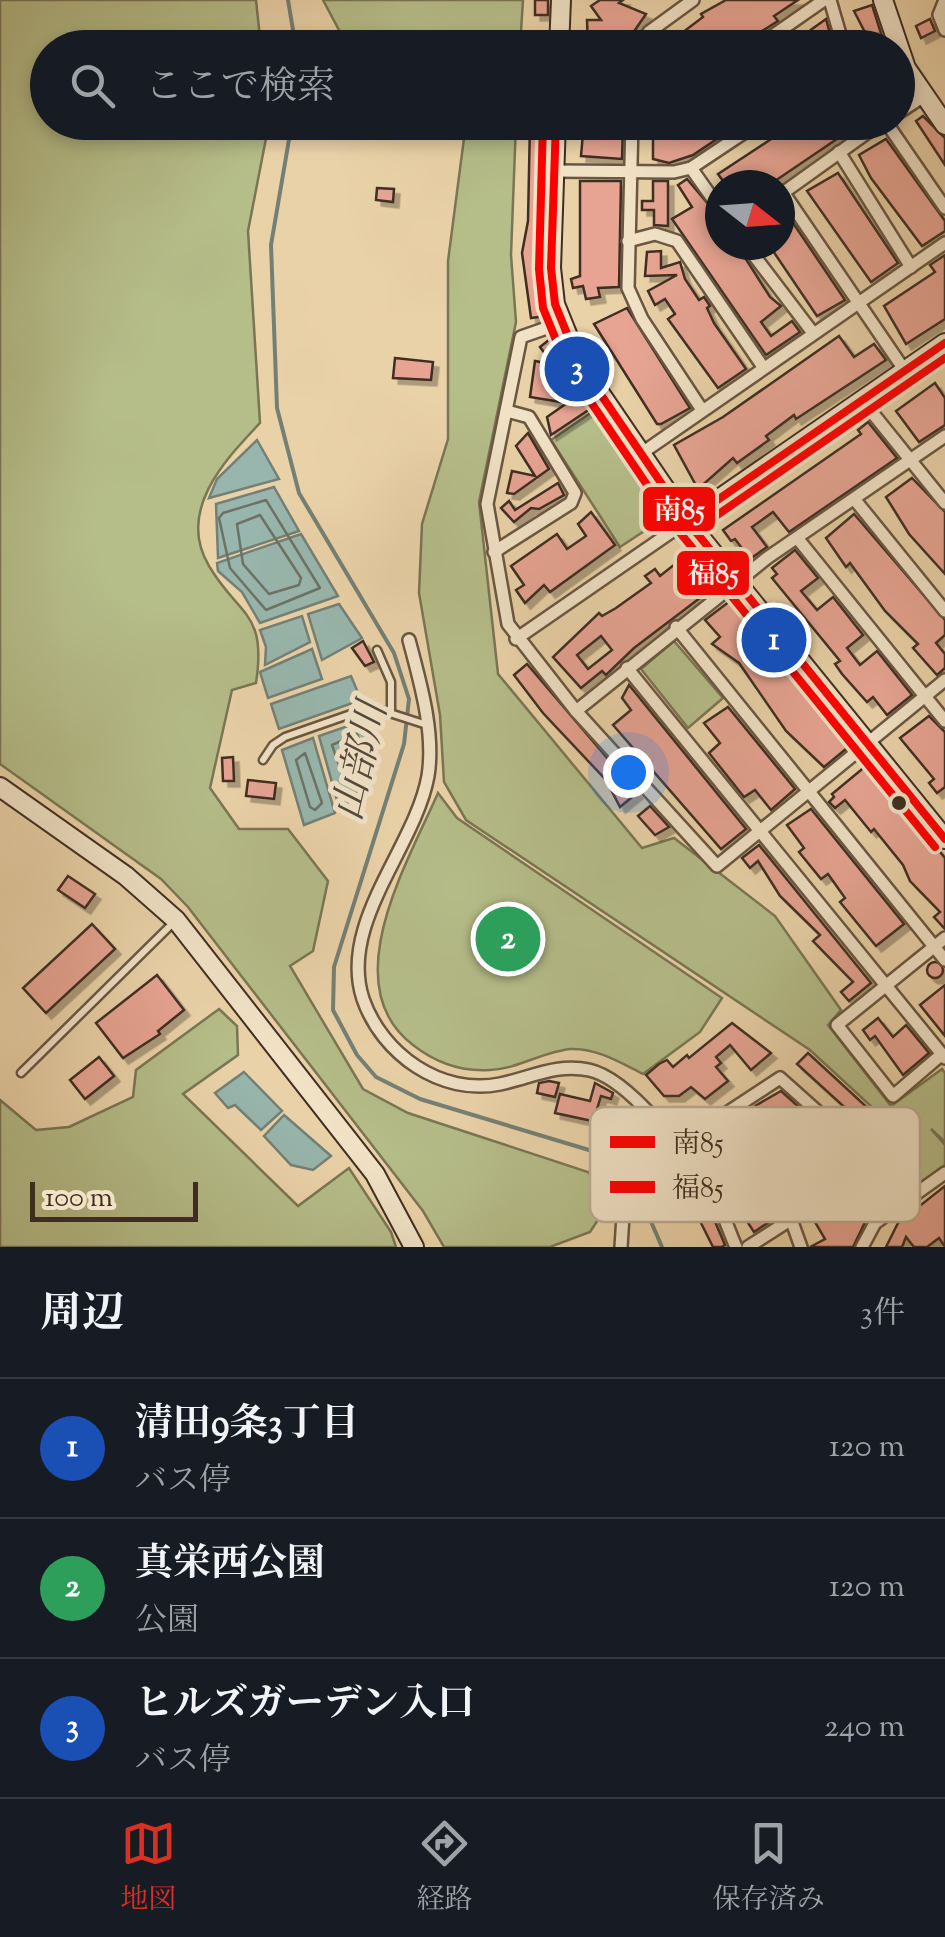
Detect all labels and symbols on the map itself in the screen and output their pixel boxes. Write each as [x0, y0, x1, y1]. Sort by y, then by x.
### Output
north arrow [705, 170, 795, 260]
pin: 3 [544, 332, 610, 406]
line badge: 南85 [641, 485, 717, 533]
text: 南85 [653, 492, 705, 532]
line badge: 福85 [675, 549, 751, 597]
text: 福85 [687, 556, 739, 596]
pin: 1 [742, 602, 806, 678]
water label: 山部川 [322, 693, 405, 827]
your location [603, 747, 654, 798]
unlabelled marker [889, 793, 909, 813]
pin: 2 [476, 902, 540, 976]
legend [590, 1107, 920, 1222]
text: 南85 [672, 1125, 724, 1165]
text: 福85 [672, 1170, 724, 1210]
scale bar [30, 1177, 198, 1222]

